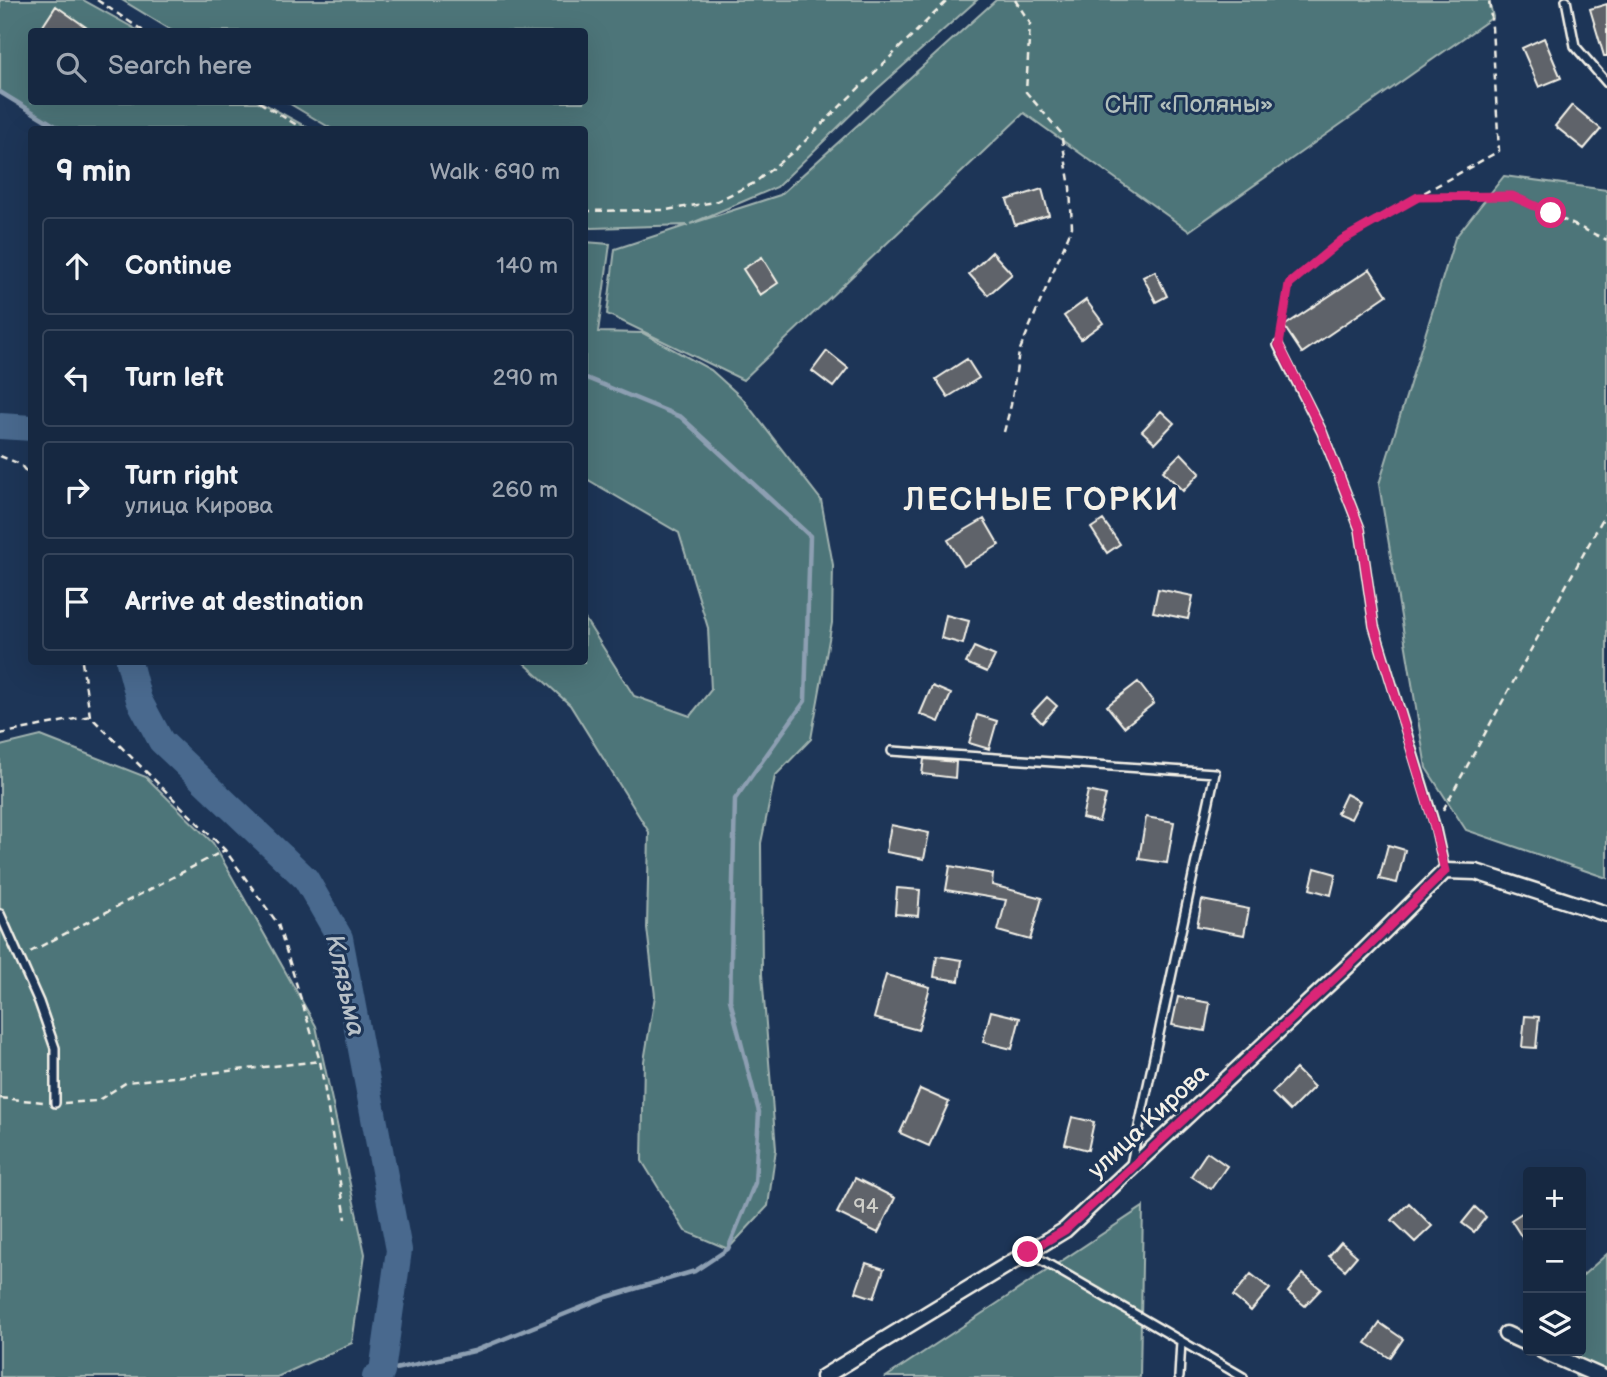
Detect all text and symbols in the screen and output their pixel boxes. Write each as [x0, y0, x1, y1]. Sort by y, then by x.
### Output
search box [28, 28, 588, 105]
icon: search [52, 48, 90, 86]
text: Search here [108, 51, 252, 82]
park label: СНТ «Поляны» [1105, 90, 1273, 119]
text: 9 min [56, 154, 131, 190]
text: Walk · 690 m [430, 158, 560, 186]
route start [1535, 197, 1566, 228]
icon: ahead [58, 247, 96, 285]
text: Continue [125, 251, 232, 282]
text: 140 m [496, 252, 558, 280]
icon: left [58, 359, 96, 397]
text: Turn left [125, 363, 224, 394]
text: 290 m [492, 364, 558, 392]
text: Turn right [125, 461, 238, 492]
icon: right [58, 471, 96, 509]
text: 260 m [492, 476, 558, 504]
district label: ЛЕСНЫЕ ГОРКИ [903, 481, 1180, 520]
text: улица Кирова [125, 492, 273, 520]
icon: arrive [58, 583, 96, 621]
text: Arrive at destination [125, 587, 364, 618]
water label: Клязьма [318, 931, 371, 1039]
street label: улица Кирова [1082, 1058, 1215, 1185]
map controls [1523, 1167, 1586, 1356]
button: + [1523, 1167, 1586, 1230]
house number: 94 [854, 1194, 879, 1219]
button: − [1523, 1230, 1586, 1293]
route end [1012, 1236, 1043, 1267]
button: layers [1523, 1293, 1586, 1356]

